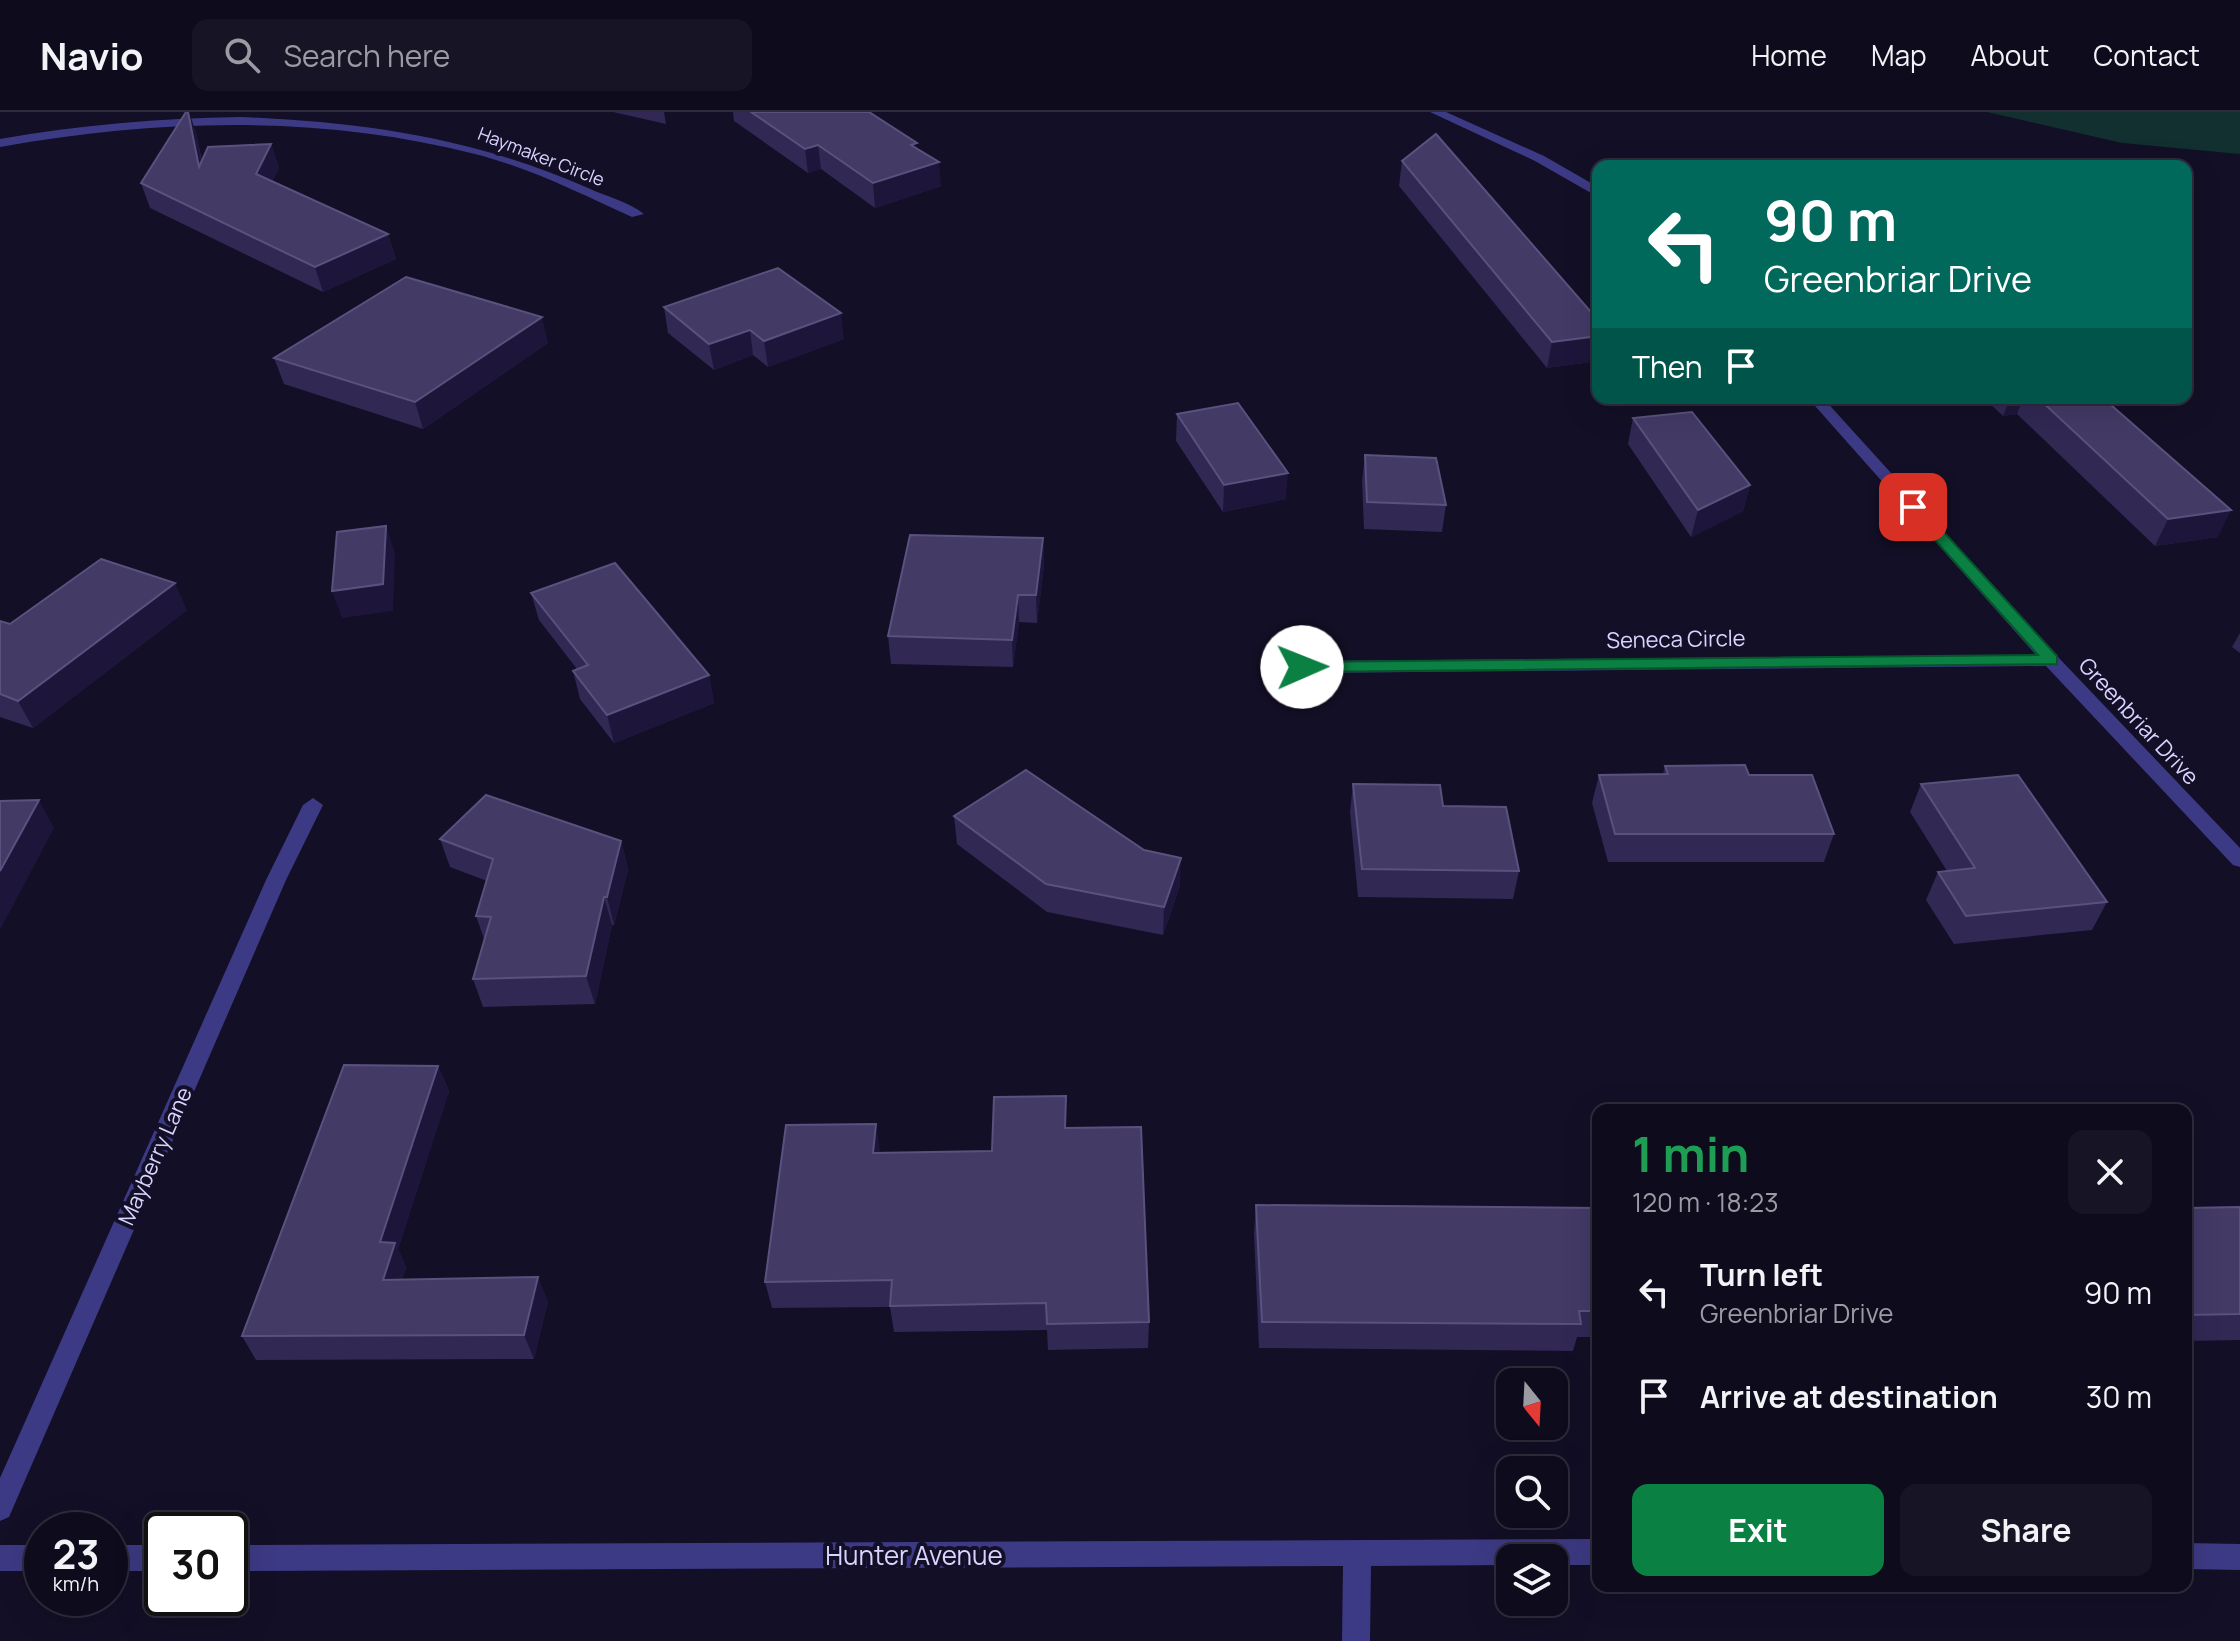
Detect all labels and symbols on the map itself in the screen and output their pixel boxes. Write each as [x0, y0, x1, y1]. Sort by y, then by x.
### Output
street label: Haymaker Circle [475, 121, 608, 191]
pin [1879, 473, 1947, 541]
street label: Seneca Circle [1606, 623, 1746, 655]
position arrow [1260, 625, 1344, 709]
street label: Greenbriar Drive [2072, 651, 2206, 791]
street label: Mayberry Lane [111, 1082, 199, 1230]
north arrow [1496, 1368, 1568, 1440]
speed limit sign: 30 [144, 1512, 248, 1616]
street label: Hunter Avenue [825, 1537, 1003, 1573]

